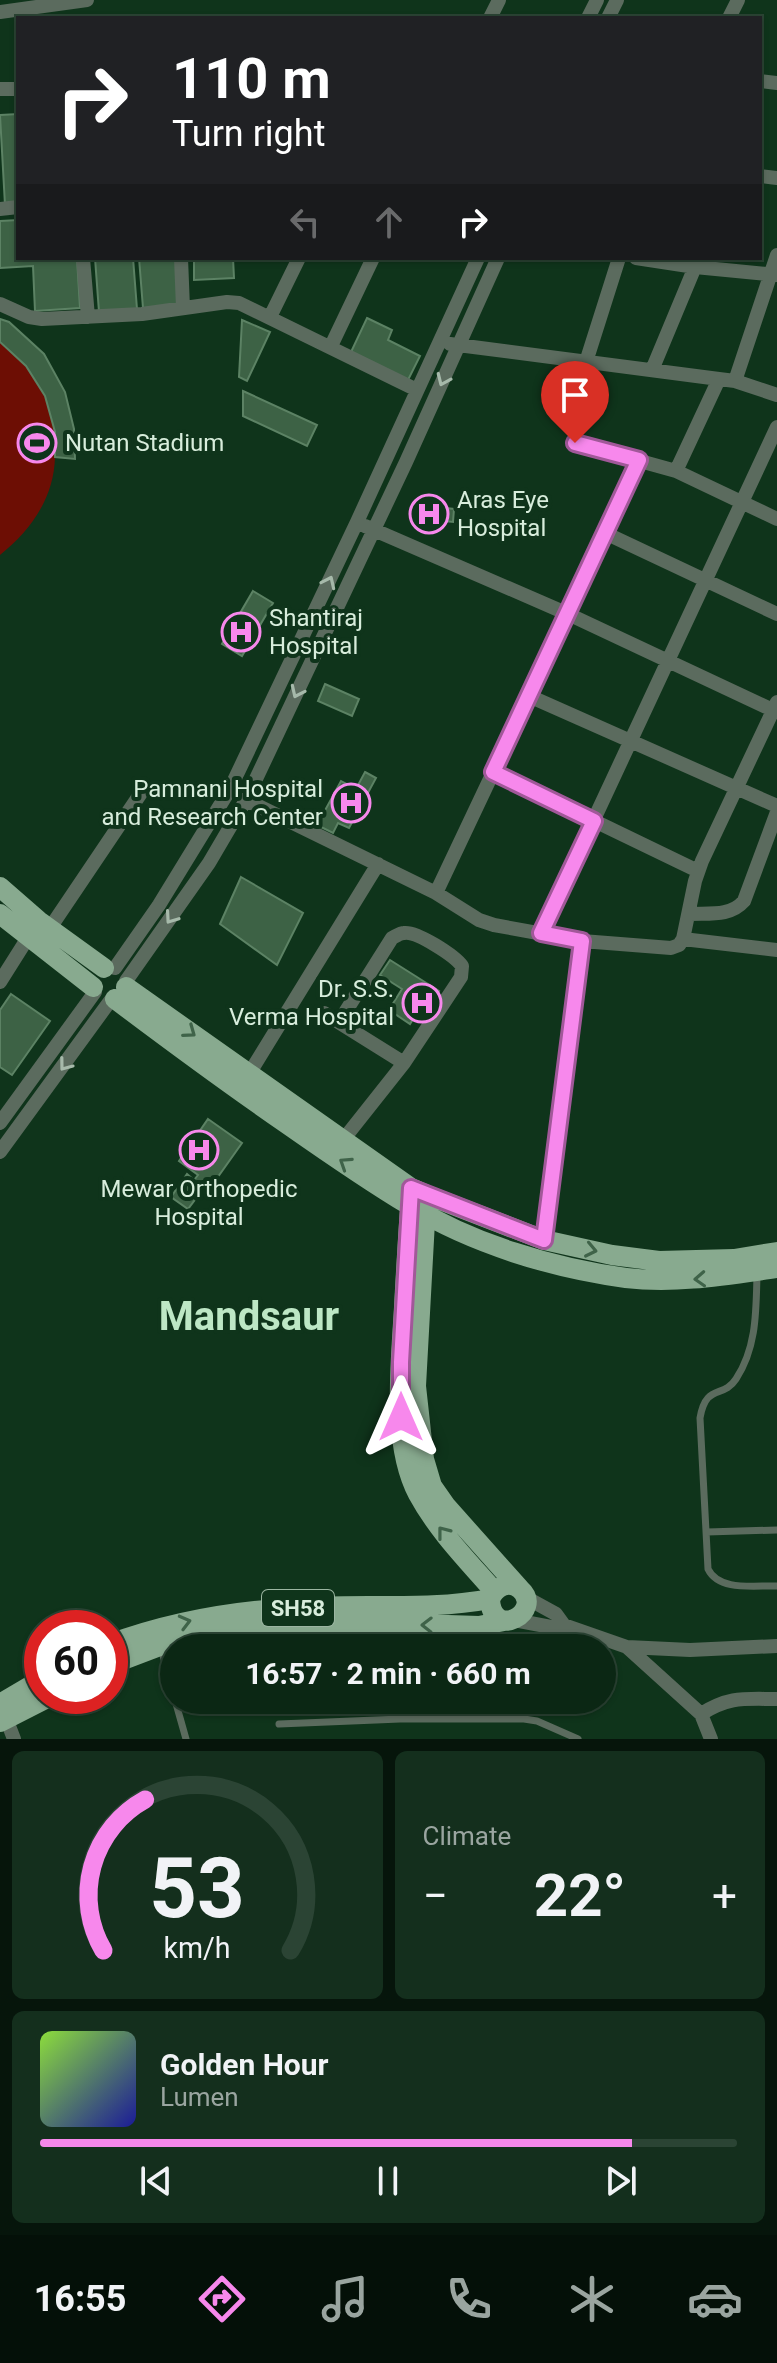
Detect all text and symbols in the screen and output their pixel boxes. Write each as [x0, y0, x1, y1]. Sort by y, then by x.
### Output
text: 110 m [172, 46, 331, 112]
icon: right [40, 48, 144, 152]
text: Turn right [172, 113, 325, 155]
icon: left [283, 200, 327, 244]
icon: ahead [367, 200, 411, 244]
icon: right [451, 200, 495, 244]
pin [541, 361, 609, 443]
one-way arrow [437, 372, 453, 387]
icon: arrive [553, 373, 597, 417]
sports icon: Nutan Stadium [16, 422, 58, 464]
place label: Nutan Stadium [65, 429, 224, 457]
place label: Aras Eye Hospital [457, 486, 549, 542]
hospital icon: Aras Eye Hospital [408, 493, 450, 535]
one-way arrow [319, 576, 335, 591]
place label: Shantiraj Hospital [269, 604, 363, 660]
hospital icon: Shantiraj Hospital [220, 611, 262, 653]
one-way arrow [291, 683, 307, 698]
place label: Pamnani Hospital and Research Center [102, 775, 323, 831]
hospital icon: Pamnani Hospital and Research Center [330, 782, 372, 824]
one-way arrow [166, 910, 180, 924]
place label: Dr. S.S. Verma Hospital [229, 975, 394, 1031]
hospital icon: Dr. S.S. Verma Hospital [401, 982, 443, 1024]
one-way arrow [181, 1022, 195, 1037]
one-way arrow [60, 1056, 75, 1070]
hospital icon: Mewar Orthopedic Hospital [178, 1129, 220, 1171]
one-way arrow [339, 1158, 354, 1173]
place label: Mewar Orthopedic Hospital [101, 1175, 297, 1231]
one-way arrow [583, 1241, 597, 1258]
one-way arrow [693, 1270, 706, 1287]
district label: Mandsaur [159, 1293, 340, 1340]
position arrow [359, 1375, 443, 1459]
one-way arrow [438, 1527, 453, 1541]
road number: SH58 [262, 1590, 334, 1626]
speed limit sign: 60 [24, 1610, 128, 1714]
one-way arrow [177, 1615, 191, 1632]
one-way arrow [420, 1616, 433, 1634]
text: 16:57 · 2 min · 660 m [245, 1656, 531, 1691]
text: Climate [423, 1821, 511, 1851]
text: 53 [150, 1840, 245, 1937]
text: 22° [534, 1860, 626, 1931]
text: − [423, 1870, 448, 1922]
text: + [712, 1870, 737, 1922]
text: km/h [164, 1931, 231, 1965]
text: Golden Hour [160, 2047, 329, 2082]
text: Lumen [160, 2082, 239, 2112]
icon: previous [134, 2159, 178, 2203]
icon: pause [366, 2159, 410, 2203]
icon: next [599, 2159, 643, 2203]
icon: directions [194, 2271, 250, 2327]
icon: music [317, 2271, 373, 2327]
icon: phone [441, 2271, 497, 2327]
icon: climate [564, 2271, 620, 2327]
icon: car [687, 2271, 743, 2327]
text: 16:55 [34, 2278, 126, 2320]

